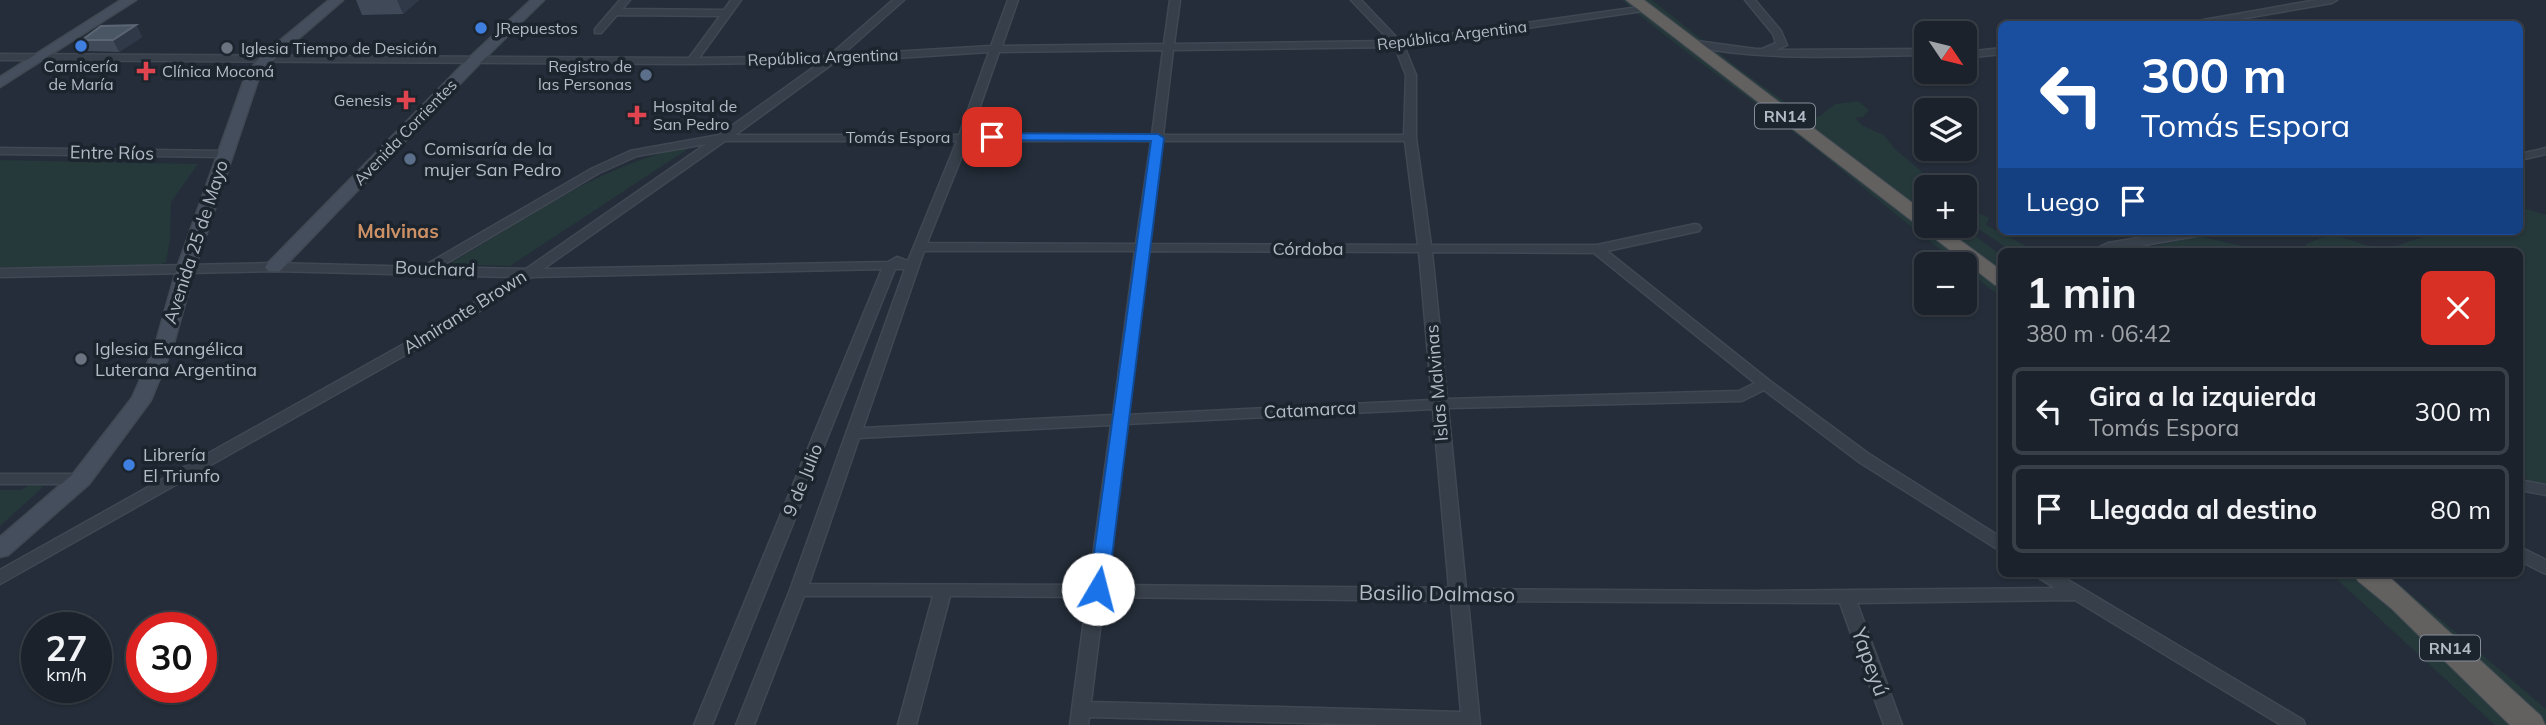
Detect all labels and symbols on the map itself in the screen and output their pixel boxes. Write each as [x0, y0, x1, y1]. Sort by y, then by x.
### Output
street label: República Argentina [1376, 16, 1528, 54]
place label: JRepuestos [495, 18, 578, 38]
marker: JRepuestos [473, 20, 489, 36]
north arrow [1914, 21, 1978, 84]
marker: Carnicería de María [73, 38, 89, 54]
place label: Iglesia Tiempo de Desición [241, 38, 437, 58]
marker: Iglesia Tiempo de Desición [219, 40, 235, 56]
street label: República Argentina [747, 44, 899, 70]
place label: Carnicería de María [44, 56, 118, 94]
place label: Registro de las Personas [538, 56, 632, 94]
marker: Clínica Moconá [136, 61, 156, 81]
place label: Clínica Moconá [162, 61, 274, 81]
marker: Registro de las Personas [638, 67, 654, 83]
street label: Avenida Corrientes [349, 75, 461, 189]
place label: Genesis [334, 90, 392, 110]
marker: Genesis [398, 92, 414, 108]
place label: Hospital de San Pedro [653, 96, 737, 134]
road number: RN14 [1755, 104, 1815, 128]
marker: Hospital de San Pedro [627, 105, 647, 125]
pin [962, 107, 1022, 167]
street label: Tomás Espora [846, 127, 950, 147]
place label: Comisaría de la mujer San Pedro [424, 137, 561, 181]
street label: Entre Ríos [70, 140, 154, 165]
marker: Comisaría de la mujer San Pedro [402, 151, 418, 167]
street label: Avenida 25 de Mayo [158, 157, 233, 327]
district label: Malvinas [357, 219, 439, 243]
street label: Córdoba [1272, 237, 1344, 260]
street label: Bouchard [394, 256, 476, 281]
street label: Almirante Brown [399, 264, 531, 359]
street label: Islas Malvinas [1420, 324, 1453, 442]
place label: Iglesia Evangélica Luterana Argentina [95, 337, 257, 381]
marker: Iglesia Evangélica Luterana Argentina [73, 351, 89, 367]
street label: Catamarca [1263, 396, 1357, 423]
street label: 9 de Julio [778, 440, 827, 519]
place label: Librería El Triunfo [143, 443, 220, 487]
marker: Librería El Triunfo [121, 457, 137, 473]
position arrow [1061, 552, 1135, 626]
street label: Basilio Dalmaso [1359, 579, 1515, 607]
speed limit sign: 30 [126, 612, 217, 703]
street label: Yapeyú [1846, 623, 1895, 699]
road number: RN14 [2420, 636, 2480, 660]

